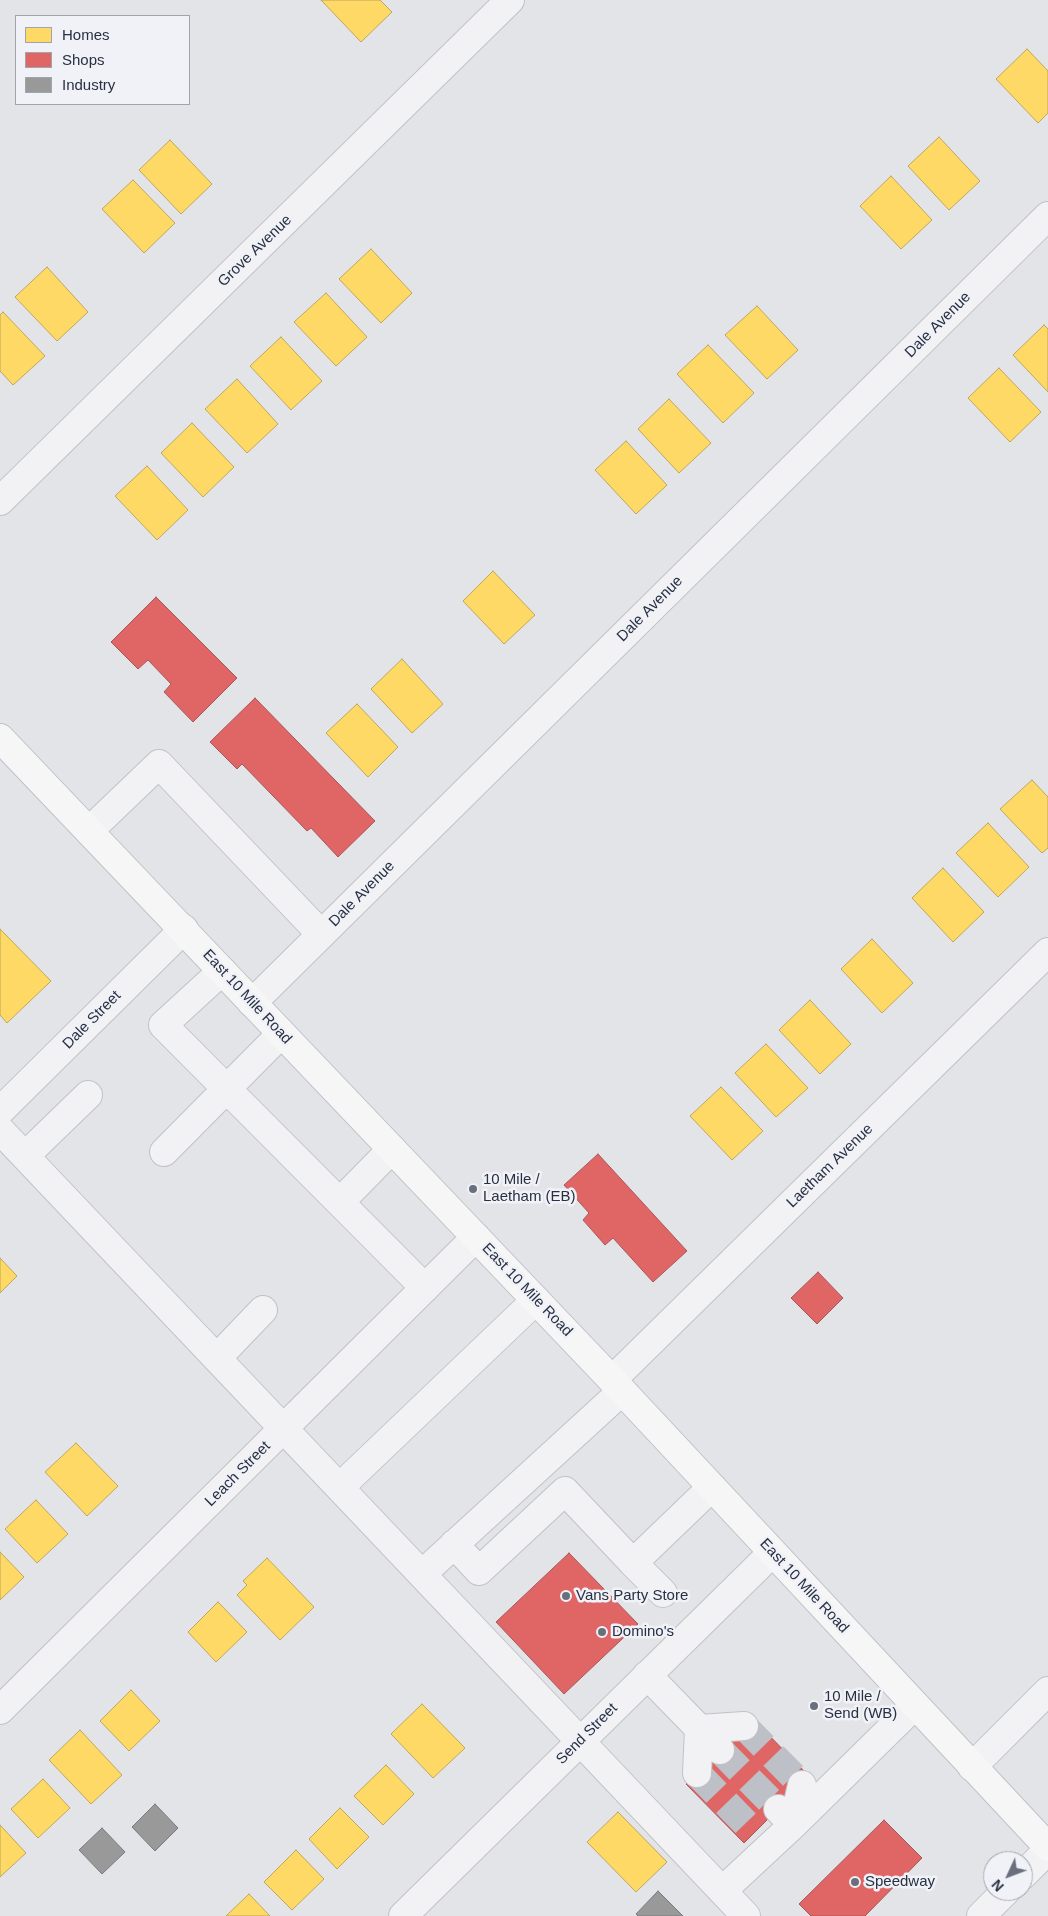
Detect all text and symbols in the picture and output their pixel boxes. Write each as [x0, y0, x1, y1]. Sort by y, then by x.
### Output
legend [15, 15, 190, 105]
text: Homes [62, 26, 110, 43]
text: Shops [62, 51, 105, 68]
text: Industry [62, 76, 115, 93]
street label: Grove Avenue [214, 211, 296, 291]
street label: Dale Avenue [901, 288, 975, 362]
street label: Dale Avenue [613, 572, 687, 646]
street label: Dale Avenue [325, 857, 399, 931]
street label: East 10 Mile Road [199, 946, 295, 1048]
street label: Dale Street [59, 987, 125, 1053]
street label: Laetham Avenue [783, 1120, 877, 1212]
place label: 10 Mile / Laetham (EB) [483, 1171, 576, 1206]
marker: 10 Mile / Laetham (EB) [467, 1183, 479, 1195]
street label: East 10 Mile Road [478, 1240, 576, 1340]
street label: Leach Street [202, 1438, 274, 1510]
street label: East 10 Mile Road [756, 1535, 852, 1637]
place label: Vans Party Store [576, 1587, 688, 1605]
marker: Vans Party Store [560, 1590, 572, 1602]
place label: Domino's [612, 1623, 674, 1641]
marker: Domino's [596, 1626, 608, 1638]
place label: 10 Mile / Send (WB) [824, 1688, 897, 1723]
street label: Send Street [553, 1700, 621, 1768]
marker: 10 Mile / Send (WB) [808, 1700, 820, 1712]
north arrow [983, 1851, 1033, 1901]
place label: Speedway [865, 1873, 935, 1891]
marker: Speedway [849, 1876, 861, 1888]
text: N [988, 1876, 1007, 1895]

